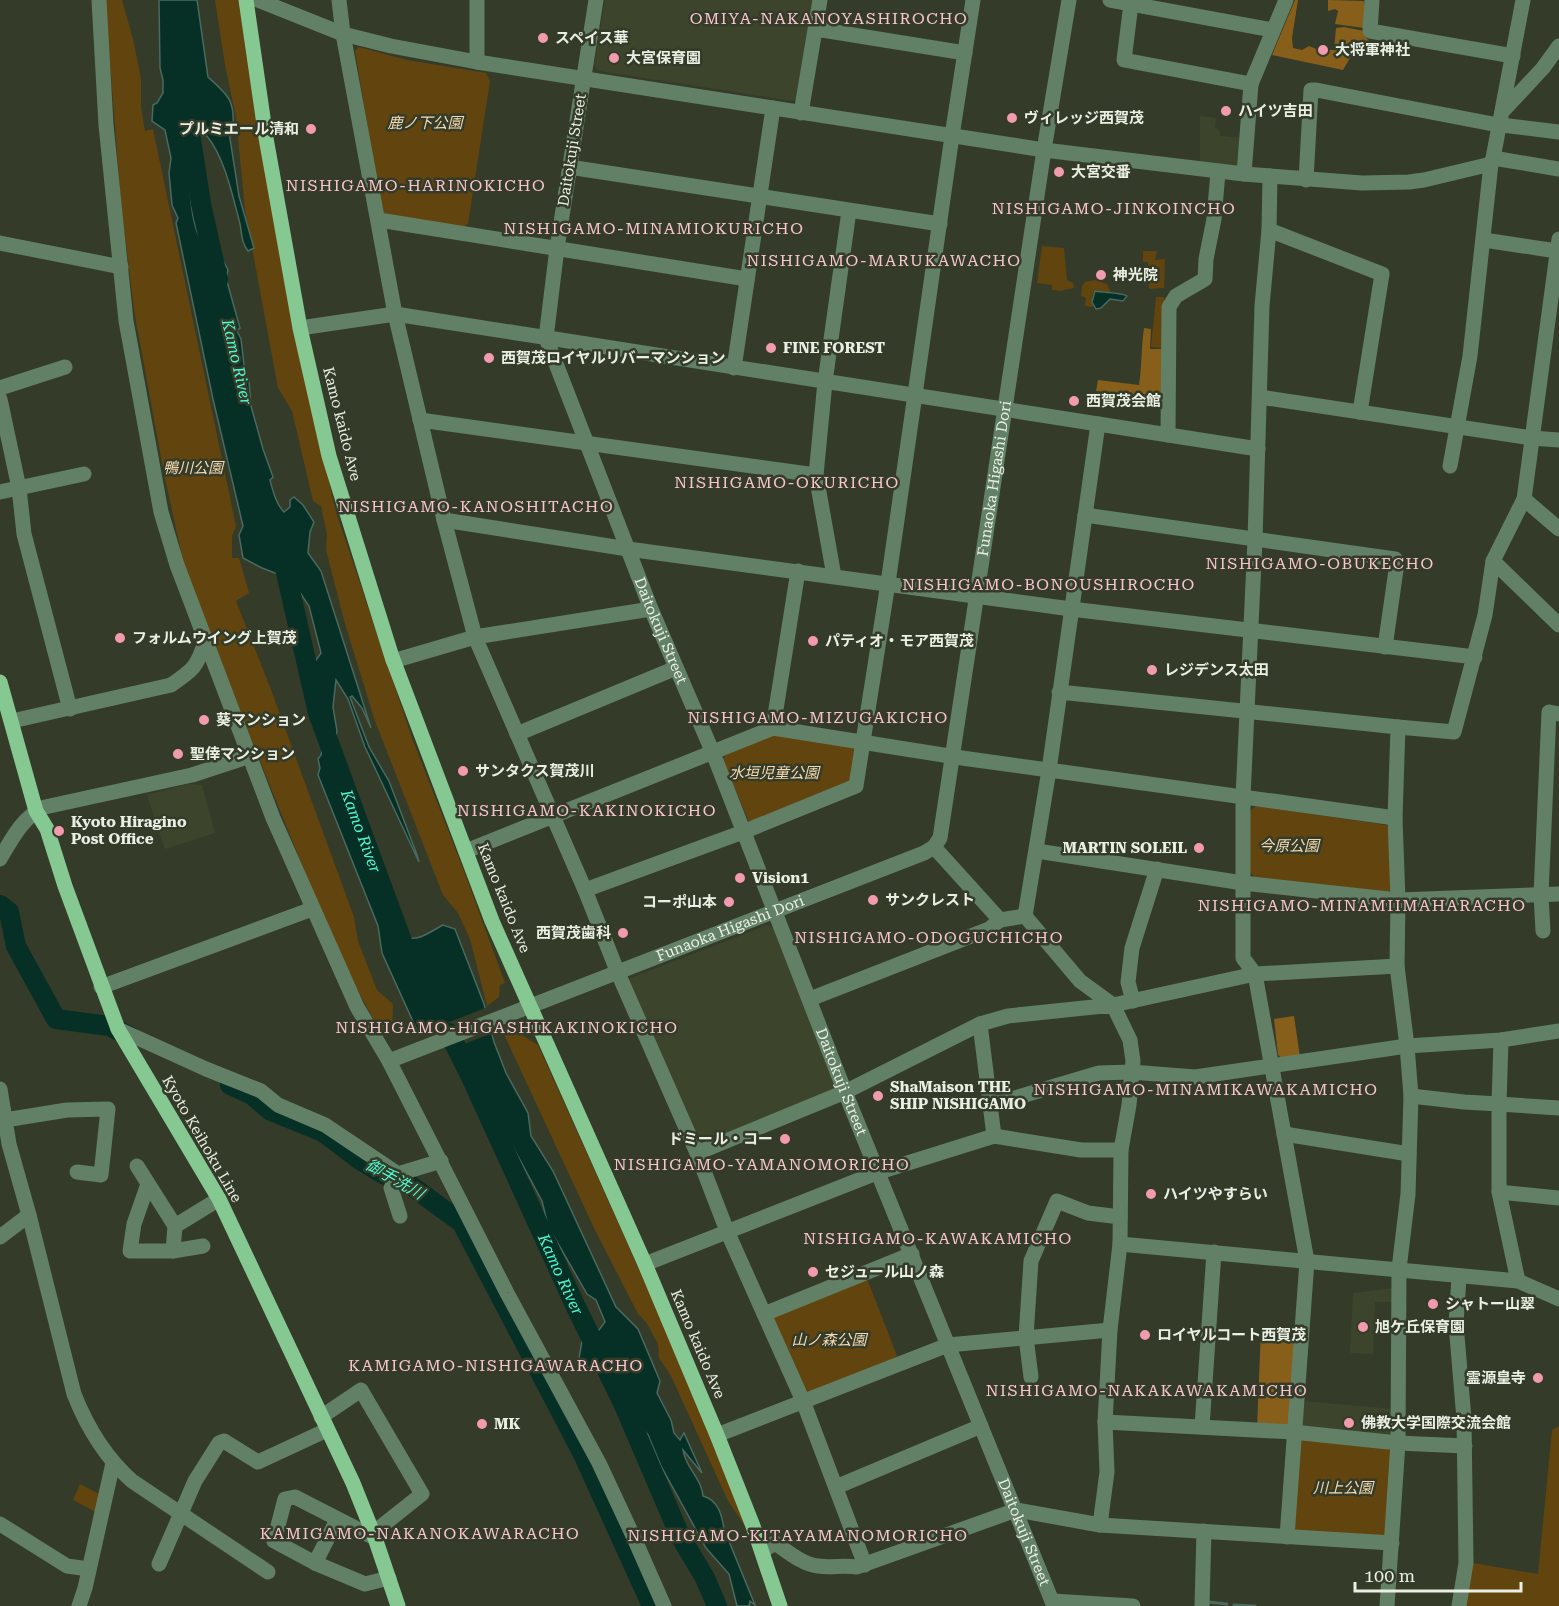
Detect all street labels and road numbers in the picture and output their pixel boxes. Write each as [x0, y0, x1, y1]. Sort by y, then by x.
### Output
street label: Daitokuji Street [554, 92, 590, 208]
street label: Kamo kaido Ave [319, 365, 365, 483]
street label: Funaoka Higashi Dori [974, 399, 1015, 558]
street label: Daitokuji Street [631, 575, 691, 687]
street label: Kamo kaido Ave [474, 841, 534, 955]
street label: Funaoka Higashi Dori [654, 891, 807, 965]
street label: Daitokuji Street [812, 1025, 871, 1138]
street label: Kyoto Keihoku Line [158, 1072, 246, 1206]
street label: Kamo kaido Ave [667, 1287, 729, 1401]
street label: Daitokuji Street [994, 1476, 1054, 1589]

